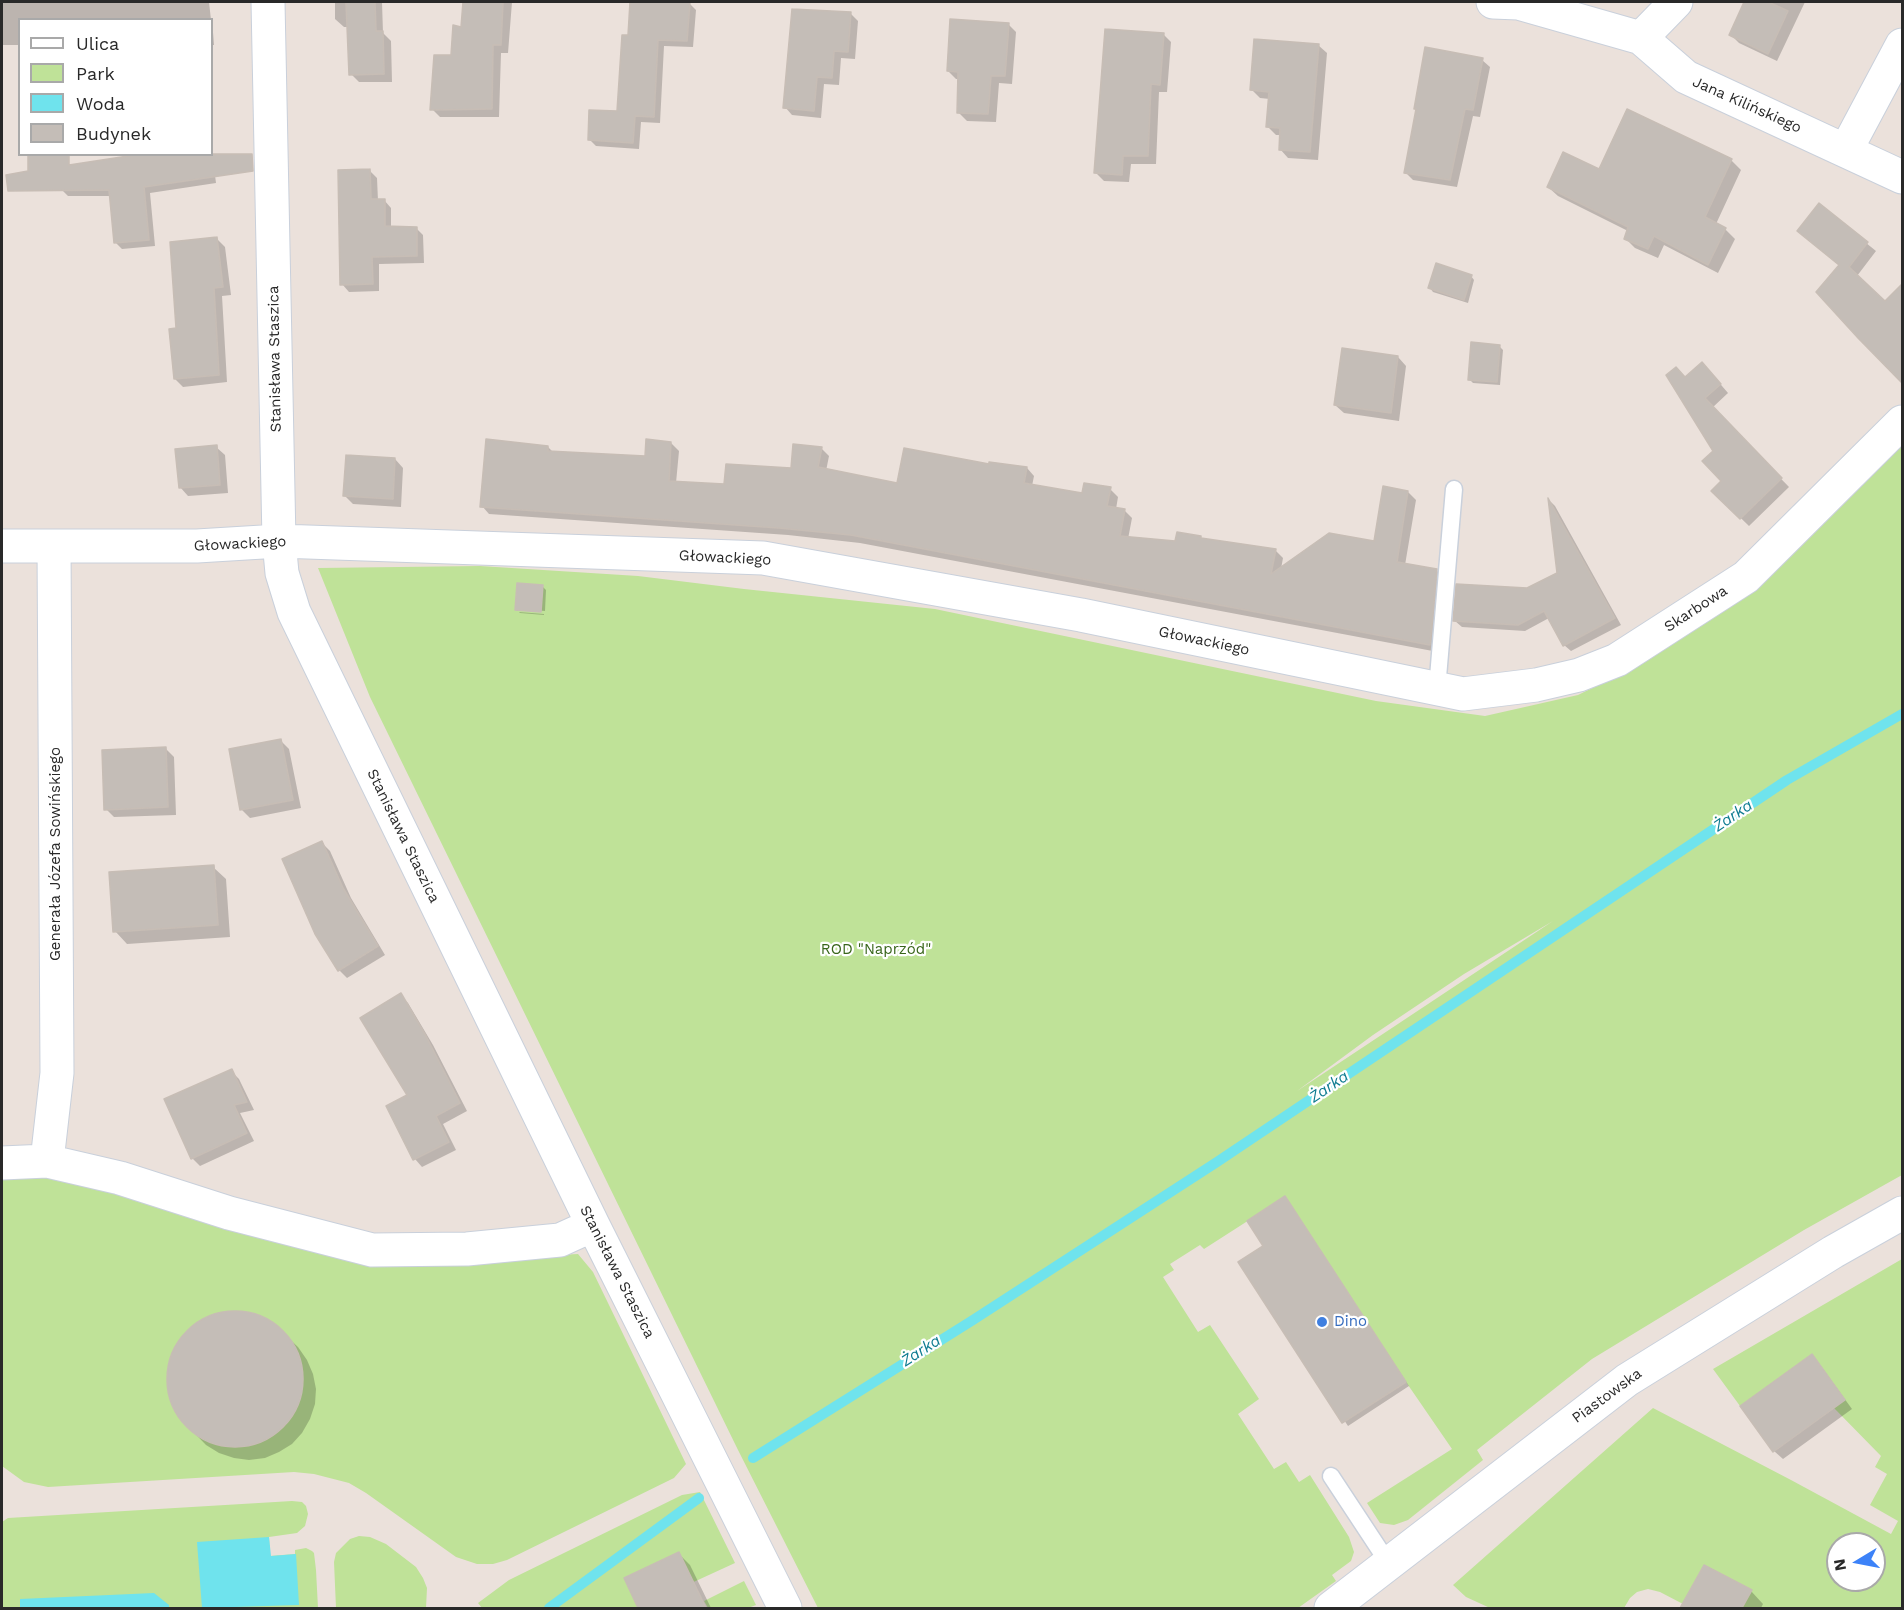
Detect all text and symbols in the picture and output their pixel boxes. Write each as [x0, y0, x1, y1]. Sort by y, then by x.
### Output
legend [18, 18, 213, 156]
text: Ulica [76, 33, 119, 54]
text: Park [76, 63, 115, 84]
street label: Jana Kilińskiego [1690, 73, 1804, 137]
text: Woda [76, 93, 125, 114]
text: Budynek [76, 123, 151, 144]
street label: Stanisława Staszica [265, 286, 285, 432]
street label: Głowackiego [193, 533, 287, 555]
street label: Głowackiego [678, 547, 772, 569]
street label: Skarbowa [1661, 582, 1731, 636]
street label: Głowackiego [1157, 623, 1251, 659]
street label: Generała Józefa Sowińskiego [47, 747, 65, 961]
street label: Stanisława Staszica [363, 766, 443, 906]
water label: Żarka [1710, 796, 1756, 836]
park label: ROD "Naprzód" [821, 941, 931, 959]
water label: Żarka [1306, 1067, 1352, 1107]
street label: Stanisława Staszica [576, 1203, 658, 1341]
place label: Dino [1334, 1313, 1367, 1331]
marker: Dino [1315, 1315, 1329, 1329]
water label: Żarka [898, 1331, 944, 1371]
street label: Piastowska [1569, 1365, 1645, 1427]
north arrow [1826, 1532, 1886, 1592]
text: N [1829, 1557, 1850, 1572]

